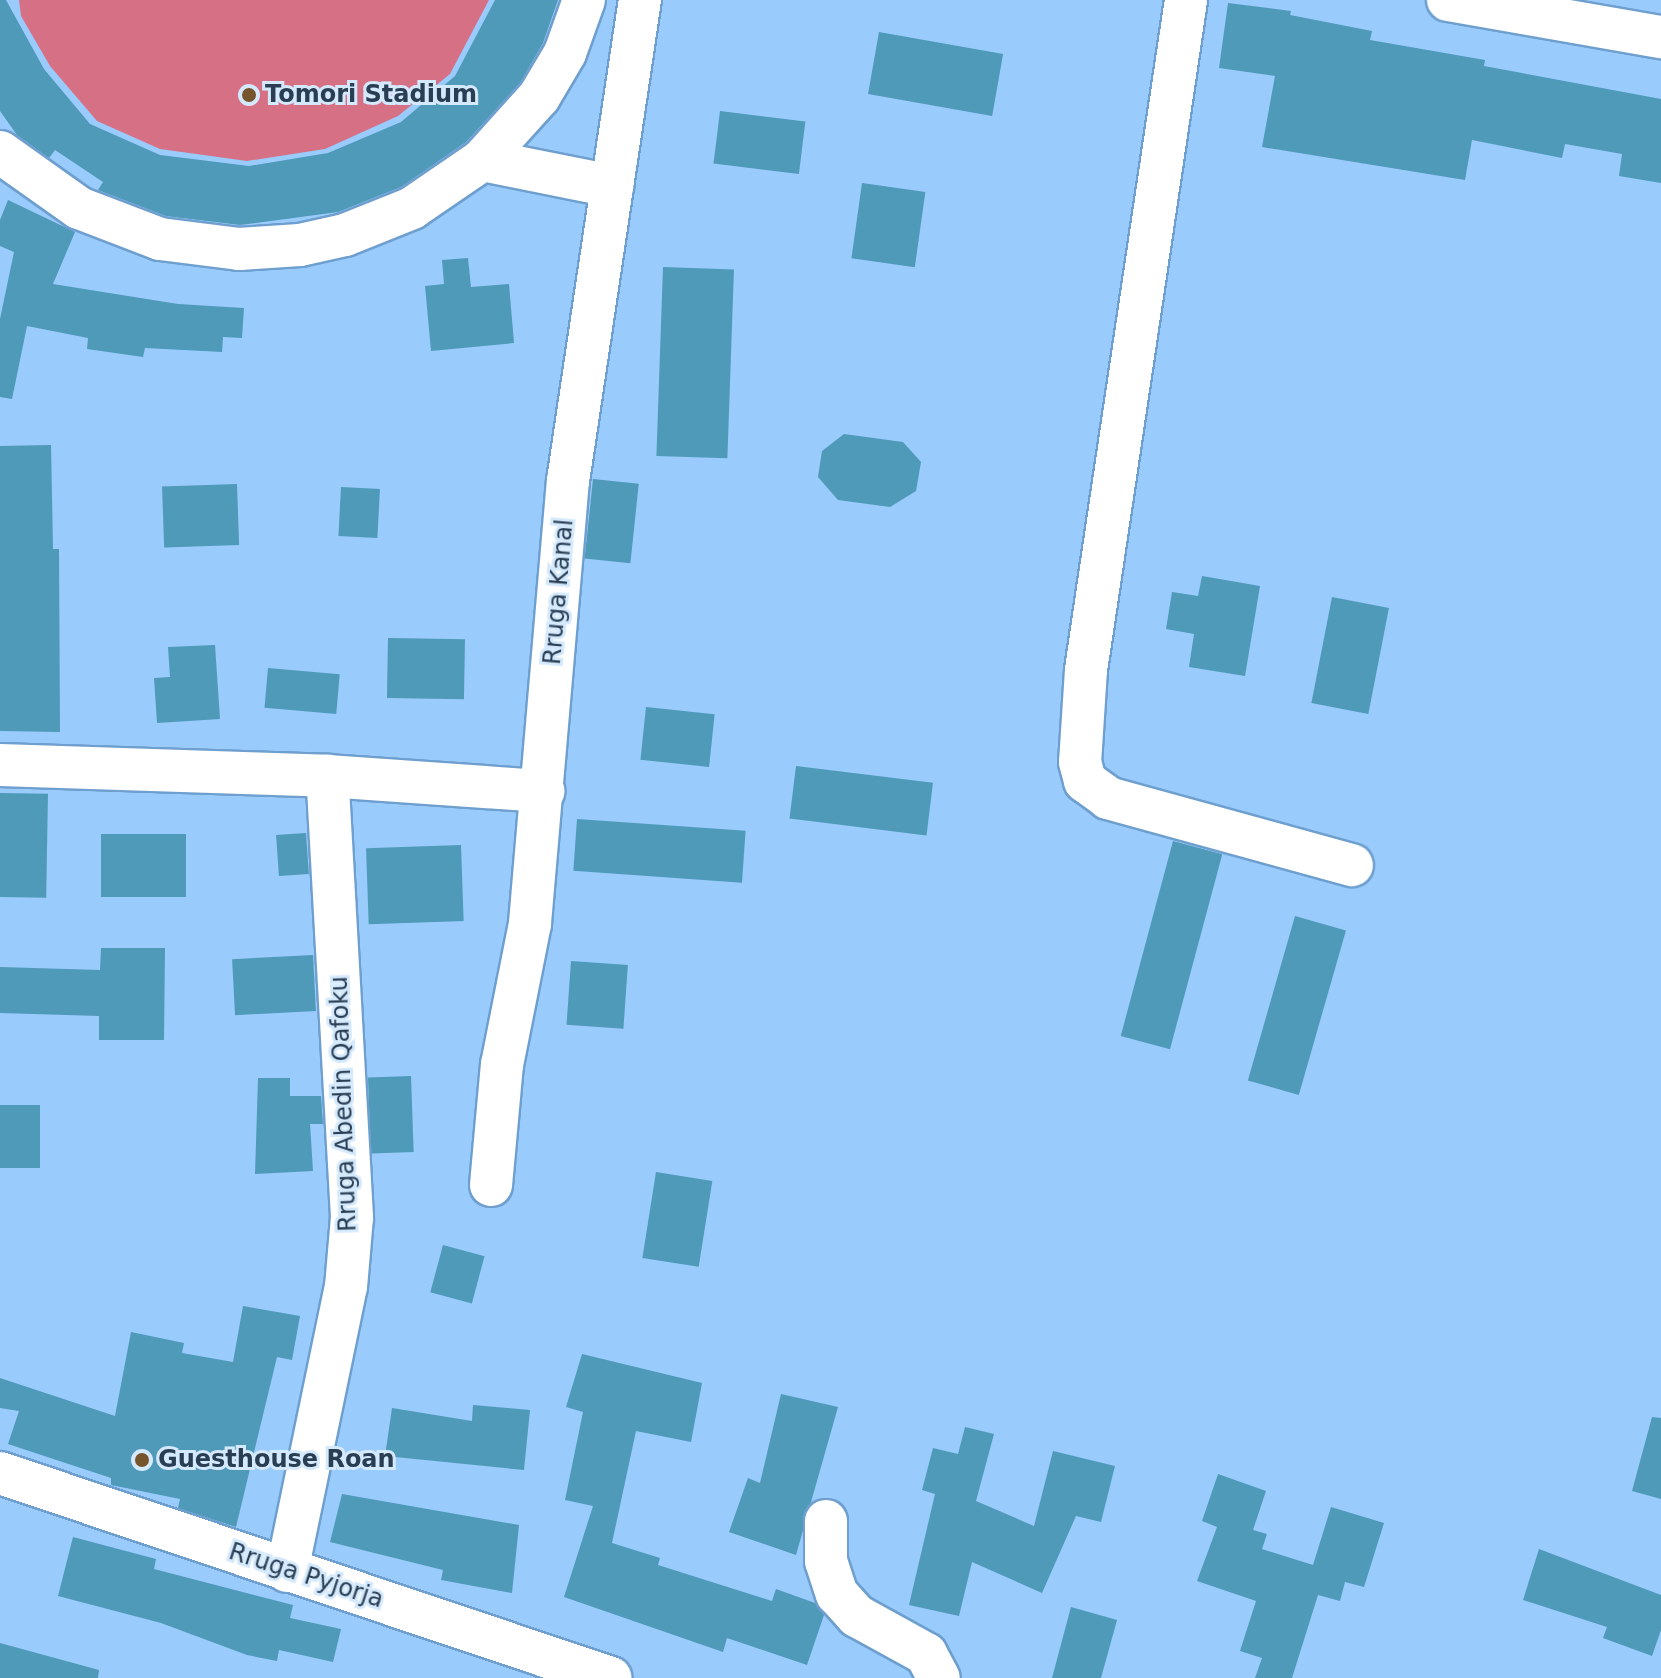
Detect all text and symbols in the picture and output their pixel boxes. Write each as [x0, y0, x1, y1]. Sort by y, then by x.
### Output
place label: Tomori Stadium [265, 81, 477, 109]
marker: Tomori Stadium [240, 86, 258, 104]
street label: Rruga Kanal [538, 518, 580, 666]
street label: Rruga Abedin Qafoku [325, 976, 363, 1232]
place label: Guesthouse Roan [158, 1446, 395, 1474]
marker: Guesthouse Roan [133, 1451, 151, 1469]
street label: Rruga Pyjorja [225, 1537, 387, 1615]

